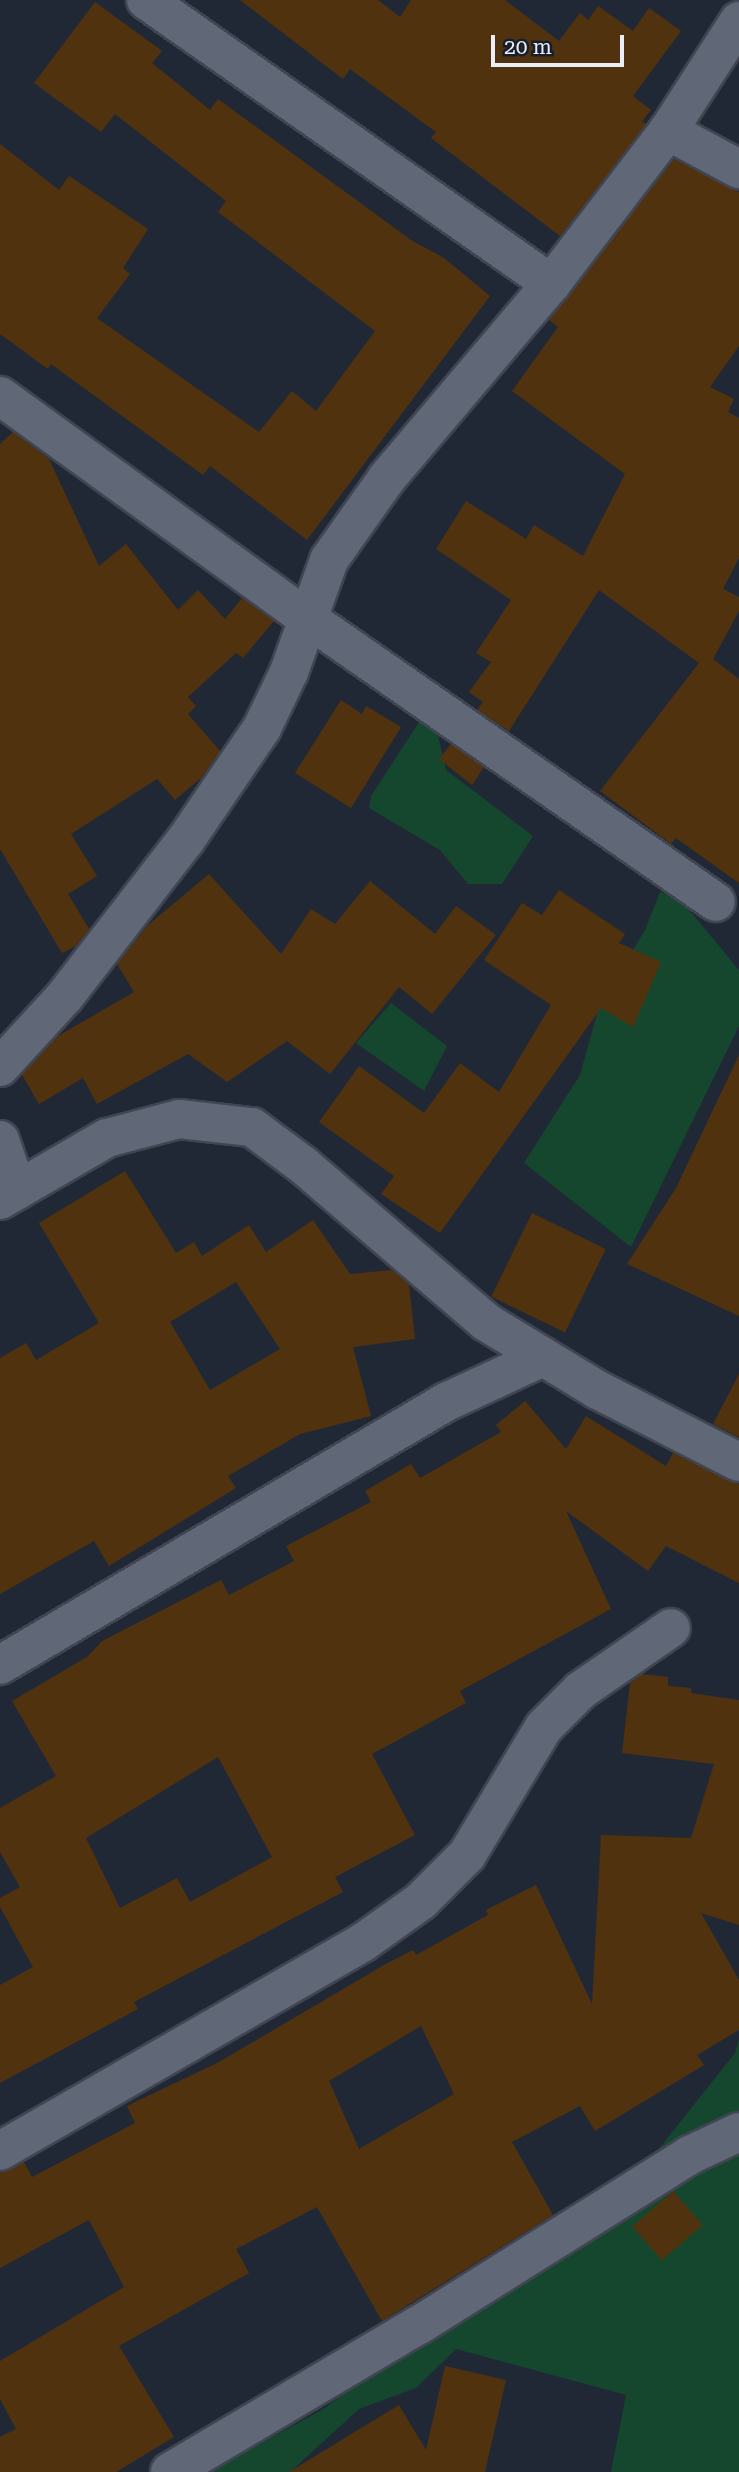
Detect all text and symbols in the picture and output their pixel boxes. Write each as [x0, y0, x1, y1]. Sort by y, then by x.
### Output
scale bar [494, 21, 627, 65]
text: 20 m [504, 35, 552, 59]

